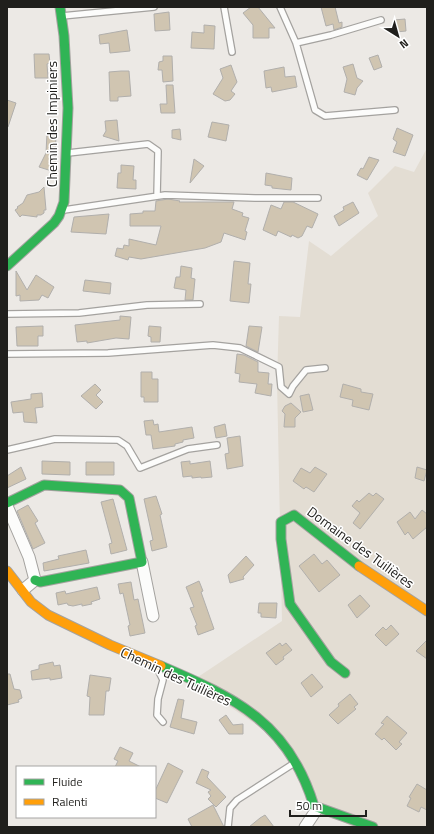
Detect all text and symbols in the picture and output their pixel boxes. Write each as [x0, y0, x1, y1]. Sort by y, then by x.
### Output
north arrow [378, 16, 418, 56]
text: N [396, 35, 412, 53]
street label: Chemin des Impiniers [41, 61, 62, 187]
street label: Domaine des Tuilières [303, 501, 419, 593]
street label: Chemin des Tuilières [117, 641, 235, 711]
legend [16, 766, 156, 818]
text: Fluide [52, 772, 83, 791]
text: Ralenti [52, 792, 87, 811]
scale bar [290, 792, 366, 818]
text: 50 m [296, 796, 322, 815]

